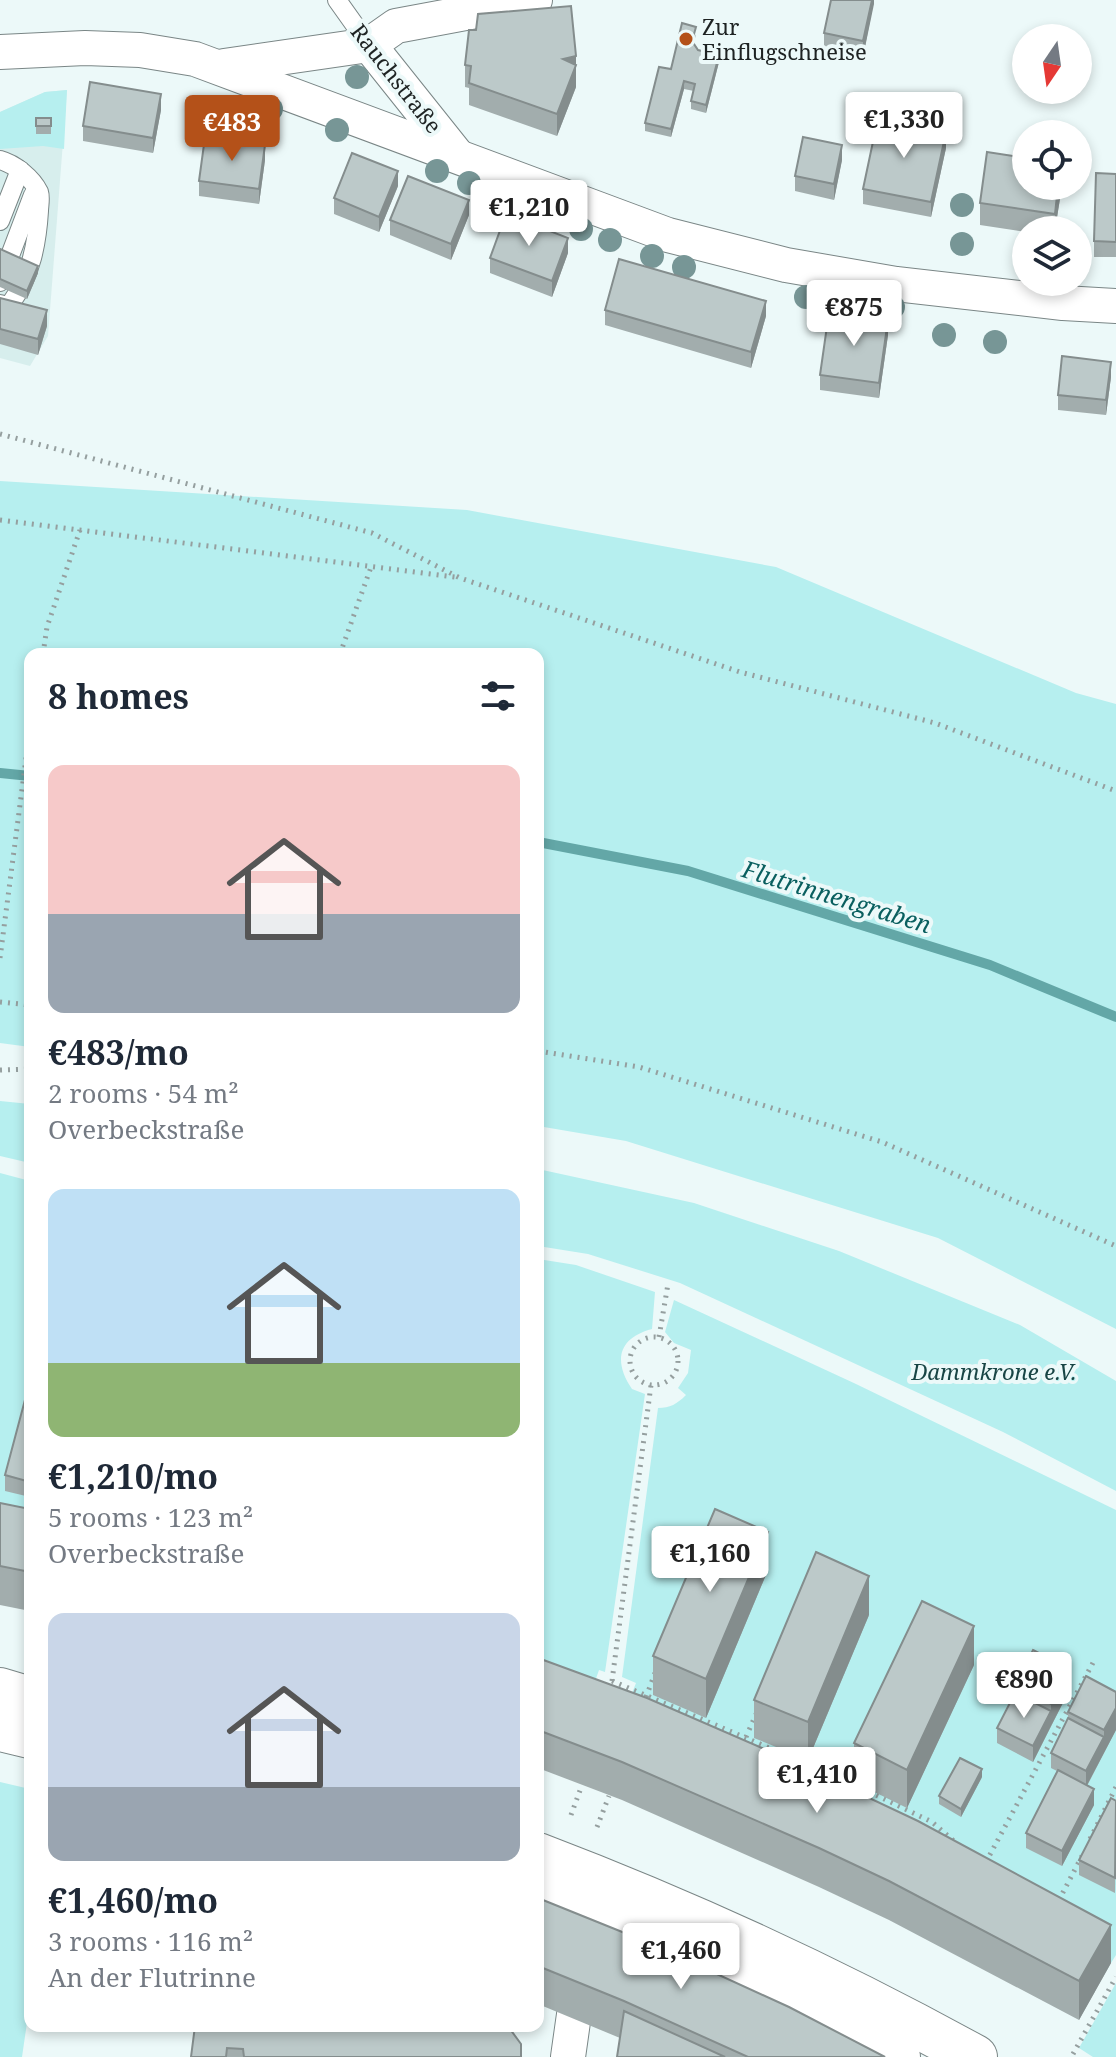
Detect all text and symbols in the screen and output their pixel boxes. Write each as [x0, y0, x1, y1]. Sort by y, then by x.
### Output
place label: Zur Einflugschneise [702, 11, 867, 66]
street label: Rauchstraße [345, 17, 449, 139]
north arrow [1012, 24, 1092, 104]
map controls [1012, 24, 1092, 296]
marker: Zur Einflugschneise [677, 30, 695, 48]
pin: €1,330 [839, 92, 969, 160]
pin: €483 [185, 95, 279, 163]
text: €1,330 [864, 100, 944, 136]
text: €483 [203, 103, 261, 139]
button: locate [1012, 120, 1092, 200]
pin: €1,210 [464, 180, 594, 248]
text: €1,210 [489, 188, 569, 224]
button: layers [1012, 216, 1092, 296]
pin: €875 [807, 280, 901, 348]
text: €875 [825, 288, 883, 324]
text: 8 homes [48, 673, 189, 719]
icon: filters [476, 674, 520, 718]
icon: home [212, 817, 356, 961]
water label: Flutrinnengraben [738, 851, 935, 940]
text: €483/mo [48, 1029, 189, 1075]
text: 2 rooms · 54 m² [48, 1075, 239, 1111]
text: Overbeckstraße [48, 1111, 244, 1147]
icon: home [212, 1241, 356, 1385]
park label: Dammkrone e.V. [910, 1356, 1077, 1386]
text: €1,210/mo [48, 1453, 218, 1499]
text: 5 rooms · 123 m² [48, 1499, 253, 1535]
pin: €1,160 [645, 1526, 775, 1594]
text: €1,160 [670, 1534, 750, 1570]
text: Overbeckstraße [48, 1535, 244, 1571]
pin: €890 [977, 1652, 1071, 1720]
text: €890 [995, 1660, 1053, 1696]
icon: home [212, 1665, 356, 1809]
pin: €1,410 [752, 1747, 882, 1815]
text: €1,410 [777, 1755, 857, 1791]
text: €1,460/mo [48, 1877, 218, 1923]
text: 3 rooms · 116 m² [48, 1923, 253, 1959]
pin: €1,460 [616, 1923, 746, 1991]
text: €1,460 [641, 1931, 721, 1967]
text: An der Flutrinne [48, 1959, 256, 1995]

